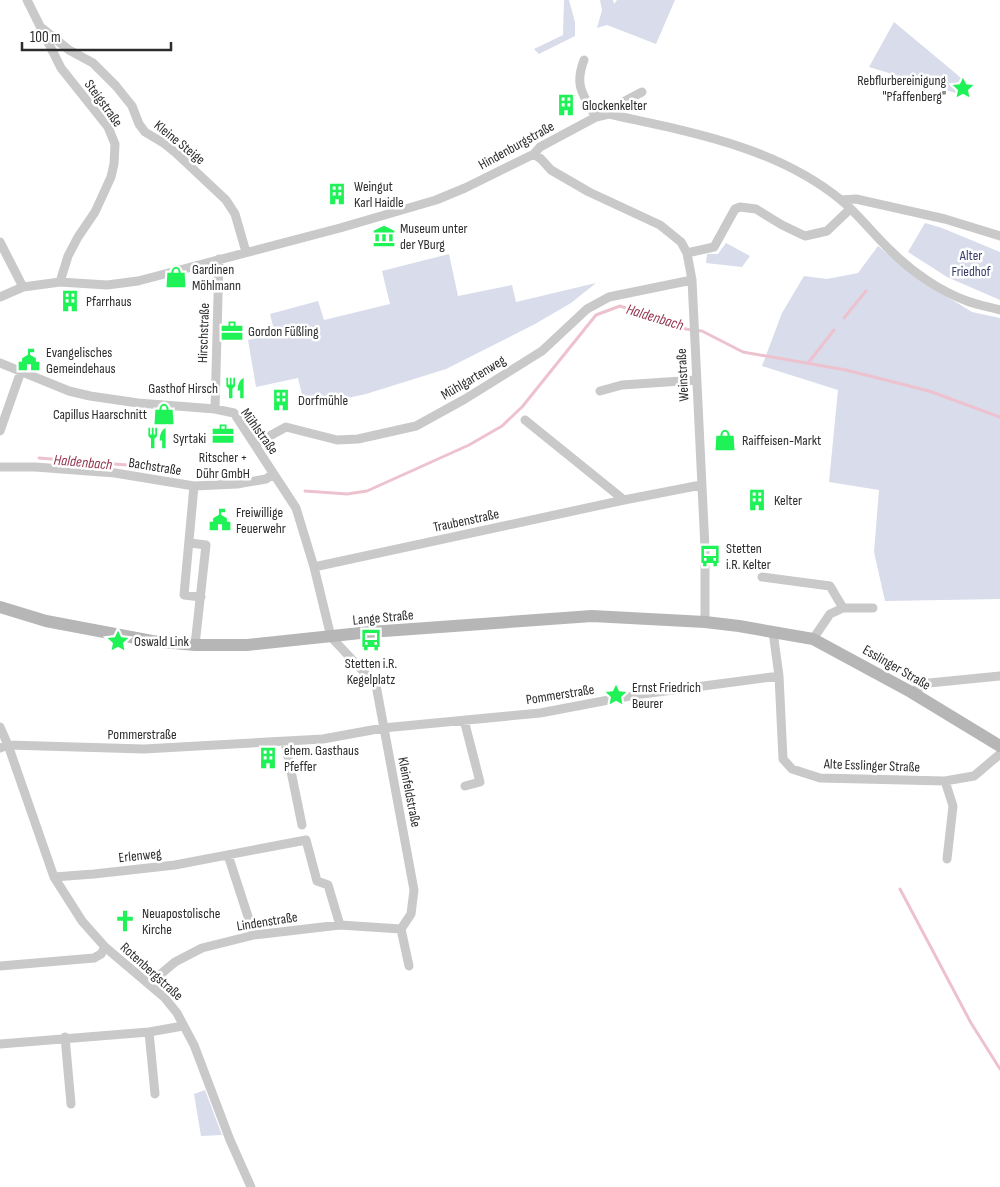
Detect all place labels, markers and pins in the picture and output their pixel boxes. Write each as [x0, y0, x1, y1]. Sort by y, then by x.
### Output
place label: Rebflurbereinigung "Pfaffenberg" [857, 72, 946, 105]
place icon: Rebflurbereinigung "Pfaffenberg" [950, 75, 976, 101]
building icon: Glockenkelter [553, 92, 579, 118]
place label: Glockenkelter [582, 97, 647, 114]
place label: Weingut Karl Haidle [354, 178, 404, 211]
building icon: Weingut Karl Haidle [324, 181, 350, 207]
place label: Museum unter der YBurg [400, 220, 468, 253]
museum icon: Museum unter der YBurg [371, 223, 397, 249]
place label: Gardinen Möhlmann [192, 261, 241, 294]
shop icon: Gardinen Möhlmann [163, 264, 189, 290]
building icon: Pfarrhaus [57, 288, 83, 314]
place label: Pfarrhaus [86, 293, 132, 310]
office icon: Gordon Füßling [219, 318, 245, 344]
place label: Gordon Füßling [248, 323, 319, 340]
place label: Evangelisches Gemeindehaus [46, 344, 116, 377]
public building icon: Evangelisches Gemeindehaus [16, 347, 42, 373]
restaurant icon: Gasthof Hirsch [222, 375, 248, 401]
place label: Gasthof Hirsch [148, 380, 218, 397]
building icon: Dorfmühle [268, 387, 294, 413]
place label: Dorfmühle [298, 392, 348, 409]
shop icon: Capillus Haarschnitt [151, 401, 177, 427]
place label: Capillus Haarschnitt [53, 406, 147, 423]
office icon: Ritscher + Dühr GmbH [210, 421, 236, 447]
restaurant icon: Syrtaki [144, 425, 170, 451]
shop icon: Raiffeisen-Markt [712, 427, 738, 453]
place label: Syrtaki [173, 430, 206, 447]
place label: Raiffeisen-Markt [742, 432, 821, 449]
place label: Ritscher + Dühr GmbH [196, 449, 250, 482]
building icon: Kelter [744, 487, 770, 513]
place label: Kelter [774, 492, 802, 509]
place label: Freiwillige Feuerwehr [236, 504, 286, 537]
public building icon: Freiwillige Feuerwehr [207, 507, 233, 533]
place label: Stetten i.R. Kelter [726, 540, 771, 573]
bus stop icon: Stetten i.R. Kelter [697, 543, 723, 569]
bus stop icon: Stetten i.R. Kegelplatz [358, 627, 384, 653]
place icon: Oswald Link [105, 628, 131, 654]
place label: Oswald Link [134, 633, 189, 650]
place label: Stetten i.R. Kegelplatz [345, 655, 397, 688]
place label: Ernst Friedrich Beurer [632, 679, 701, 712]
place icon: Ernst Friedrich Beurer [603, 682, 629, 708]
place label: ehem. Gasthaus Pfeffer [284, 742, 359, 775]
building icon: ehem. Gasthaus Pfeffer [255, 745, 281, 771]
place label: Neuapostolische Kirche [142, 905, 220, 938]
church icon: Neuapostolische Kirche [112, 908, 138, 934]

